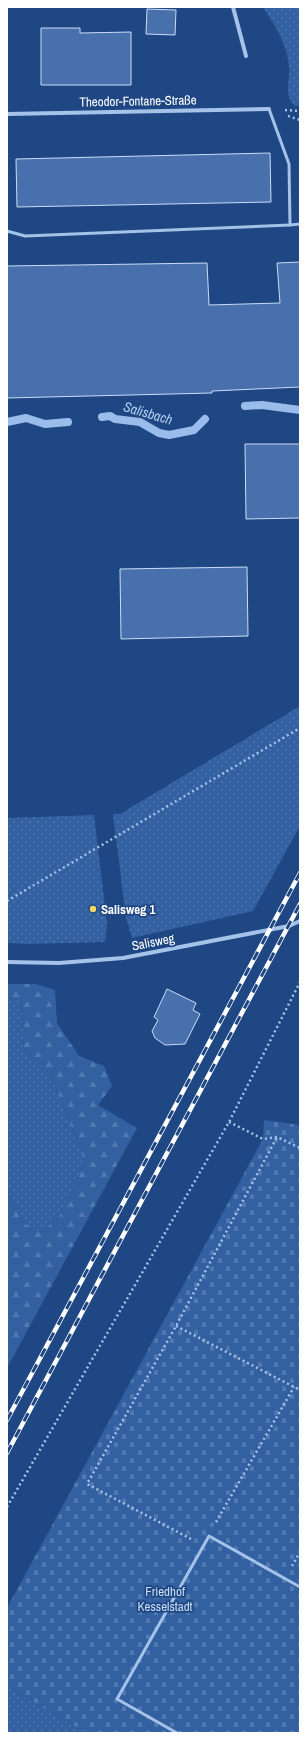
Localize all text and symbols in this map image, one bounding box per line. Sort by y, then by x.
street label: Theodor-Fontane-Straße [79,91,197,111]
water label: Salisbach [121,397,175,429]
place label: Salisweg 1 [101,901,156,918]
marker: Salisweg 1 [88,904,98,914]
street label: Salisweg [130,930,176,954]
park label: Friedhof Kesselstadt [137,1583,193,1615]

